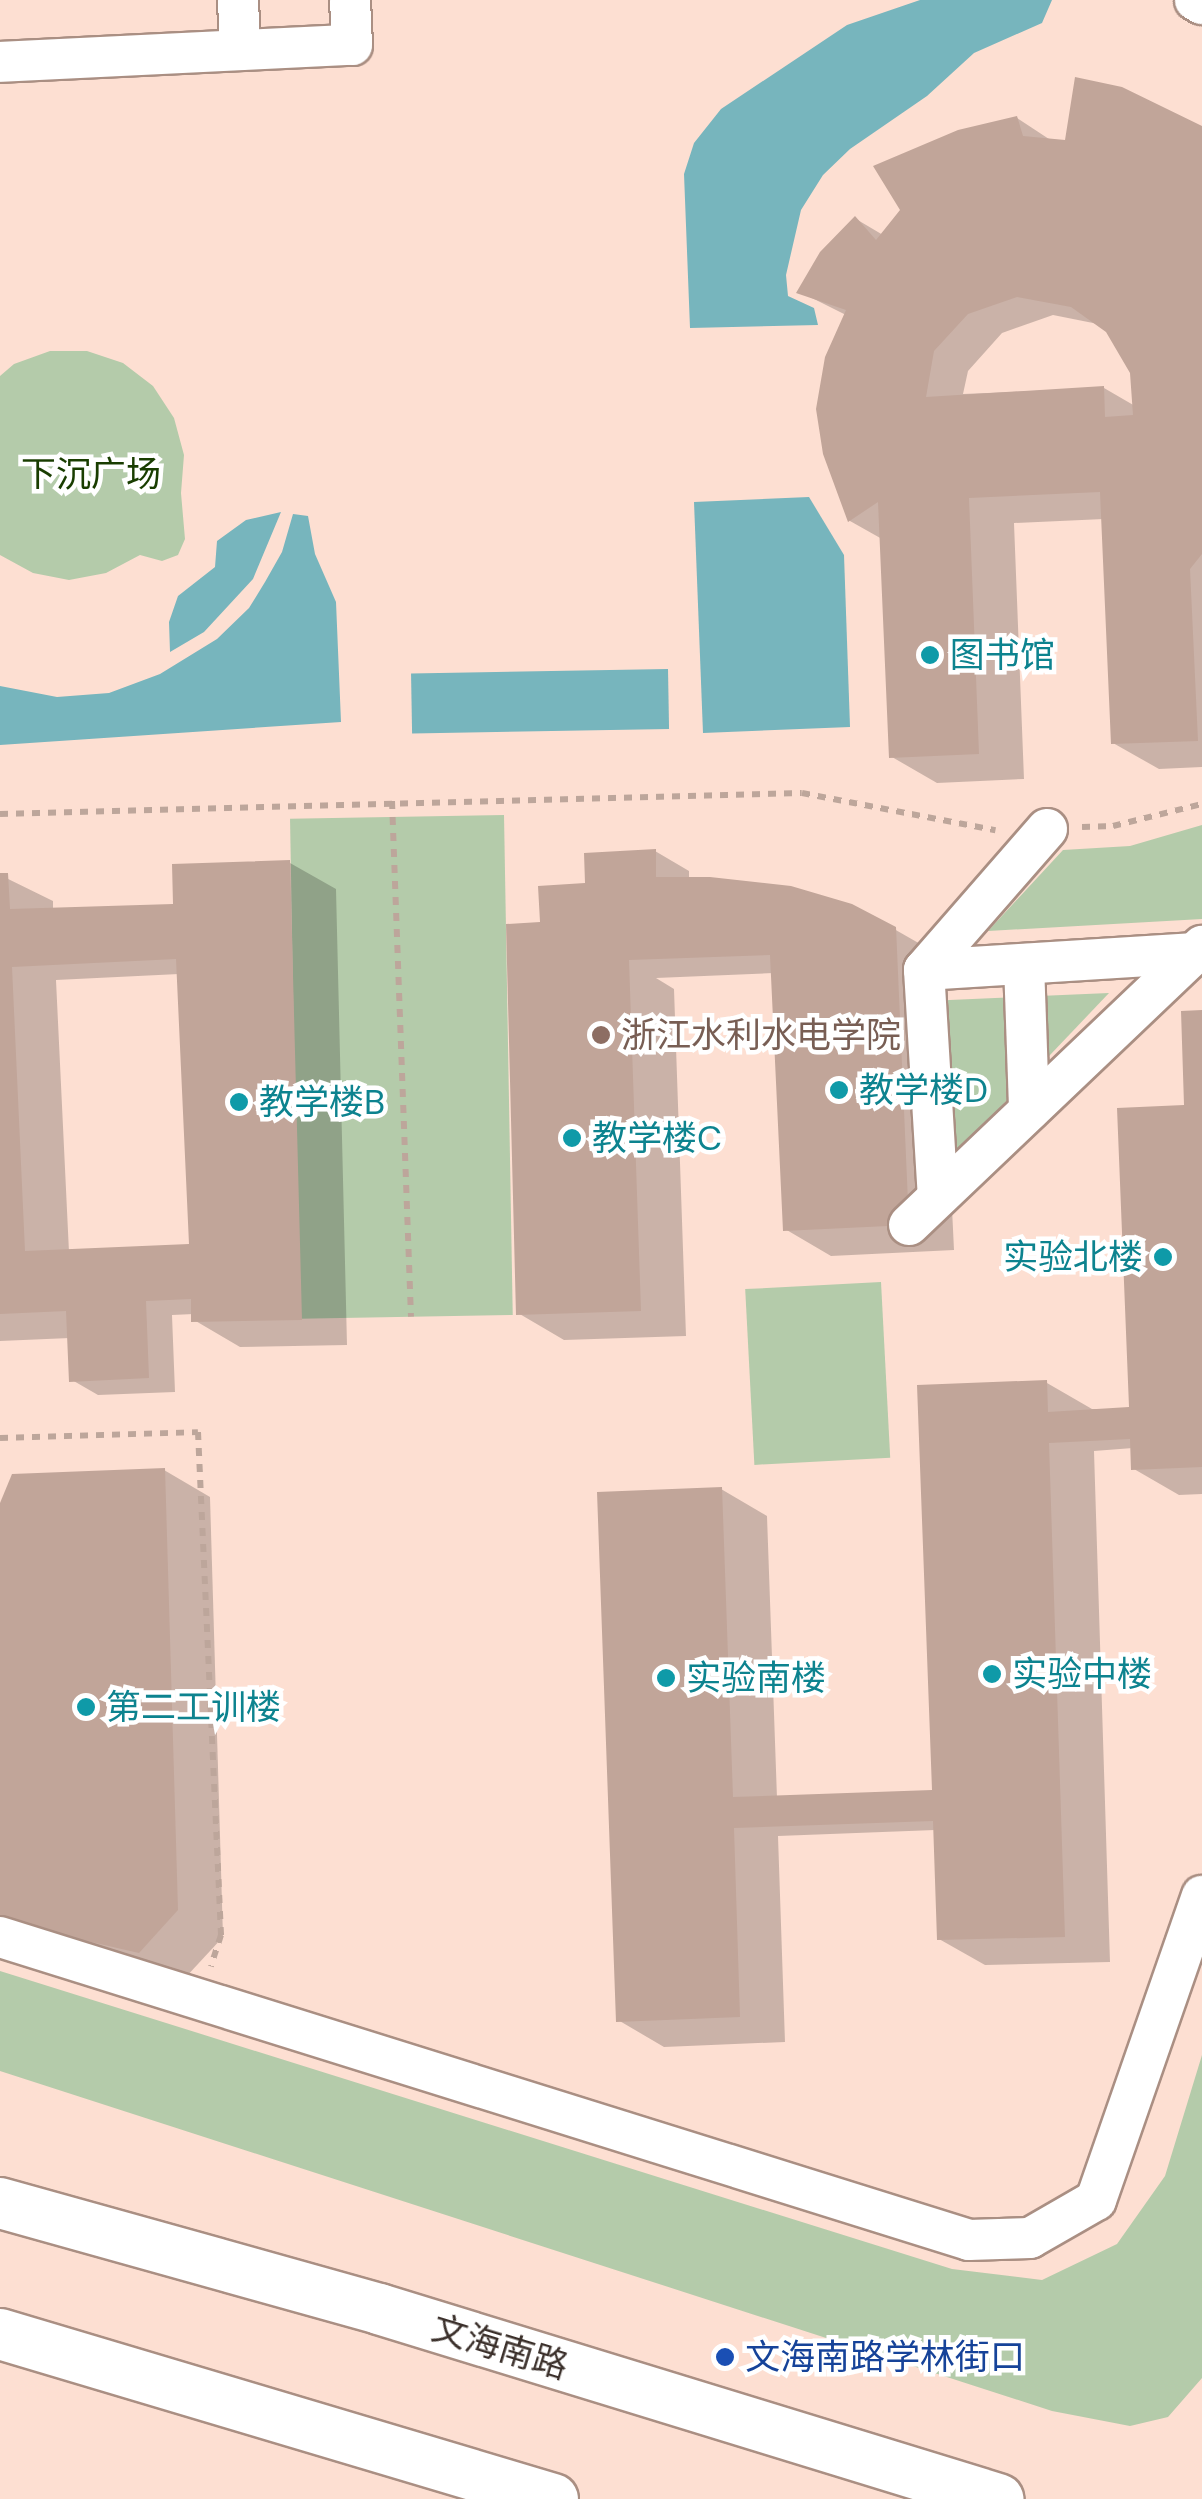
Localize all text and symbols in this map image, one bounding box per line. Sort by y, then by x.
park label: 下沉广场 [21,453,161,495]
place label: 图书馆 [950,634,1055,676]
marker: 图书馆 [919,644,941,666]
place label: 浙江水利水电学院 [621,1014,901,1056]
marker: 浙江水利水电学院 [590,1024,612,1046]
place label: 教学楼D [859,1069,988,1111]
marker: 教学楼D [828,1079,850,1101]
place label: 教学楼B [259,1081,385,1123]
marker: 教学楼B [228,1091,250,1113]
place label: 教学楼C [592,1117,722,1159]
marker: 教学楼C [561,1127,583,1149]
place label: 实验北楼 [1003,1236,1143,1278]
marker: 实验北楼 [1152,1246,1174,1268]
place label: 实验中楼 [1012,1653,1152,1695]
place label: 实验南楼 [686,1657,826,1699]
marker: 实验中楼 [981,1663,1003,1685]
marker: 实验南楼 [655,1667,677,1689]
place label: 第二工训楼 [106,1686,281,1728]
marker: 第二工训楼 [75,1696,97,1718]
street label: 文海南路 [427,2306,573,2388]
place label: 文海南路学林街口 [745,2336,1025,2378]
marker: 文海南路学林街口 [714,2346,736,2368]

